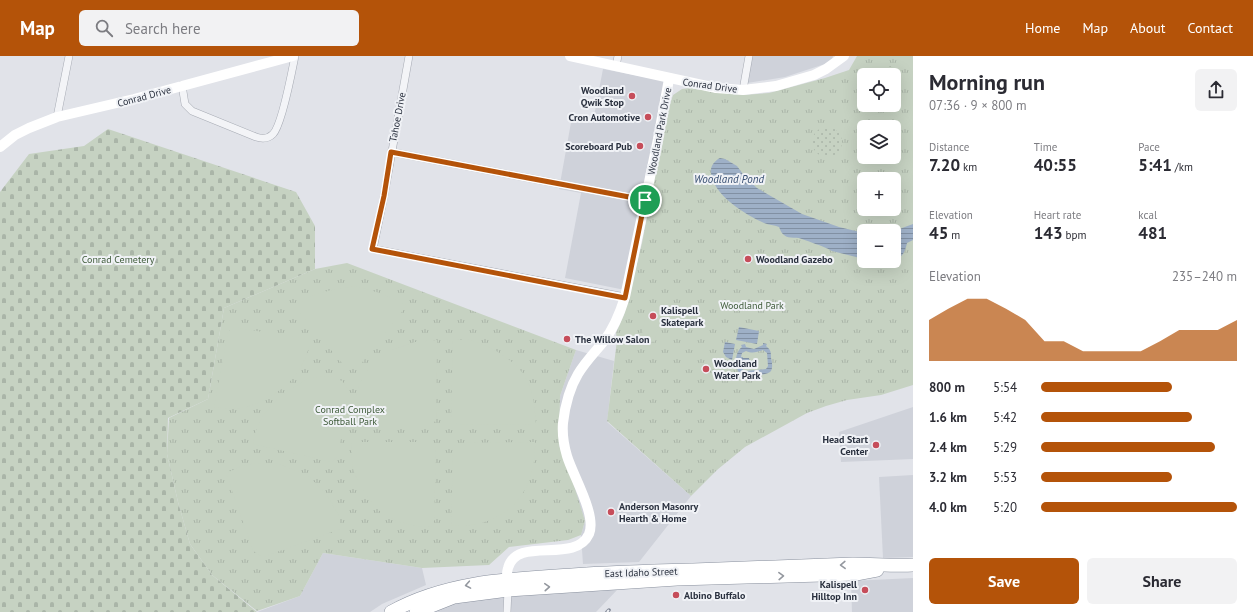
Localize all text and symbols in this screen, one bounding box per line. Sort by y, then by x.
search box [79,10,359,46]
text: Map [20,16,55,40]
icon: search [93,17,115,39]
text: Search here [125,19,201,38]
text: Home [1025,19,1060,37]
text: Map [1082,19,1108,37]
text: About [1130,19,1166,37]
text: Contact [1188,19,1233,37]
map controls [857,68,901,268]
button: locate [857,68,901,112]
text: Morning run [929,68,1045,96]
button: share [1195,69,1237,111]
street label: Conrad Drive [682,75,738,96]
street label: Conrad Drive [116,83,172,110]
place label: Woodland Qwik Stop [581,84,625,109]
street label: Woodland Park Drive [645,86,674,176]
street label: Tahoe Drive [386,91,409,143]
marker: Woodland Qwik Stop [627,91,637,101]
text: 07:36 · 9 × 800 m [929,97,1026,114]
place label: Cron Automotive [568,111,640,124]
marker: Cron Automotive [643,112,653,122]
button: layers [857,120,901,164]
place label: Scoreboard Pub [565,140,633,153]
text: Distance [929,140,969,154]
text: Time [1034,140,1057,154]
text: Pace [1138,140,1160,154]
marker: Scoreboard Pub [635,141,645,151]
text: 7.20 [929,154,960,176]
text: 40:55 [1034,154,1077,176]
text: 5:41 [1138,154,1172,176]
text: km [960,160,977,174]
text: /km [1172,160,1193,174]
water label: Woodland Pond [694,172,764,186]
button: + [857,172,901,216]
pin [628,183,662,217]
icon: arrive [634,189,656,211]
text: Elevation [929,208,973,222]
text: Heart rate [1034,208,1081,222]
text: kcal [1138,208,1157,222]
text: 45 [929,222,948,244]
text: 143 [1034,222,1063,244]
text: 481 [1138,222,1167,244]
button: − [857,224,901,268]
text: m [948,228,960,242]
text: bpm [1063,228,1086,242]
park label: Conrad Cemetery [82,253,155,266]
place label: Woodland Gazebo [756,253,833,266]
marker: Woodland Gazebo [743,254,753,264]
text: Elevation [929,268,981,285]
text: 235–240 m [1172,268,1237,285]
park label: Woodland Park [720,299,784,312]
place label: Kalispell Skatepark [661,304,704,329]
marker: Kalispell Skatepark [648,311,658,321]
place label: The Willow Salon [575,333,649,346]
marker: The Willow Salon [562,334,572,344]
place label: Woodland Water Park [714,357,761,382]
marker: Woodland Water Park [701,364,711,374]
text: 800 m [929,379,965,396]
text: 5:54 [993,379,1017,396]
park label: Conrad Complex Softball Park [315,403,385,428]
text: 1.6 km [929,409,967,426]
text: 5:42 [993,409,1017,426]
place label: Head Start Center [822,433,868,458]
text: 2.4 km [929,439,967,456]
text: 5:29 [993,439,1017,456]
marker: Head Start Center [871,440,881,450]
text: 3.2 km [929,469,967,486]
text: 5:53 [993,469,1017,486]
text: 4.0 km [929,499,967,516]
text: 5:20 [993,499,1017,516]
place label: Anderson Masonry Hearth & Home [619,500,699,525]
marker: Anderson Masonry Hearth & Home [606,507,616,517]
button: Save [929,558,1079,604]
button: Share [1087,558,1237,604]
one-way arrow [840,560,846,569]
street label: East Idaho Street [604,565,678,580]
one-way arrow [778,572,784,581]
place label: Kalispell Hilltop Inn [811,578,857,603]
one-way arrow [465,580,471,588]
one-way arrow [544,582,550,591]
marker: Kalispell Hilltop Inn [860,585,870,595]
place label: Albino Buffalo [684,589,746,602]
marker: Albino Buffalo [671,590,681,600]

